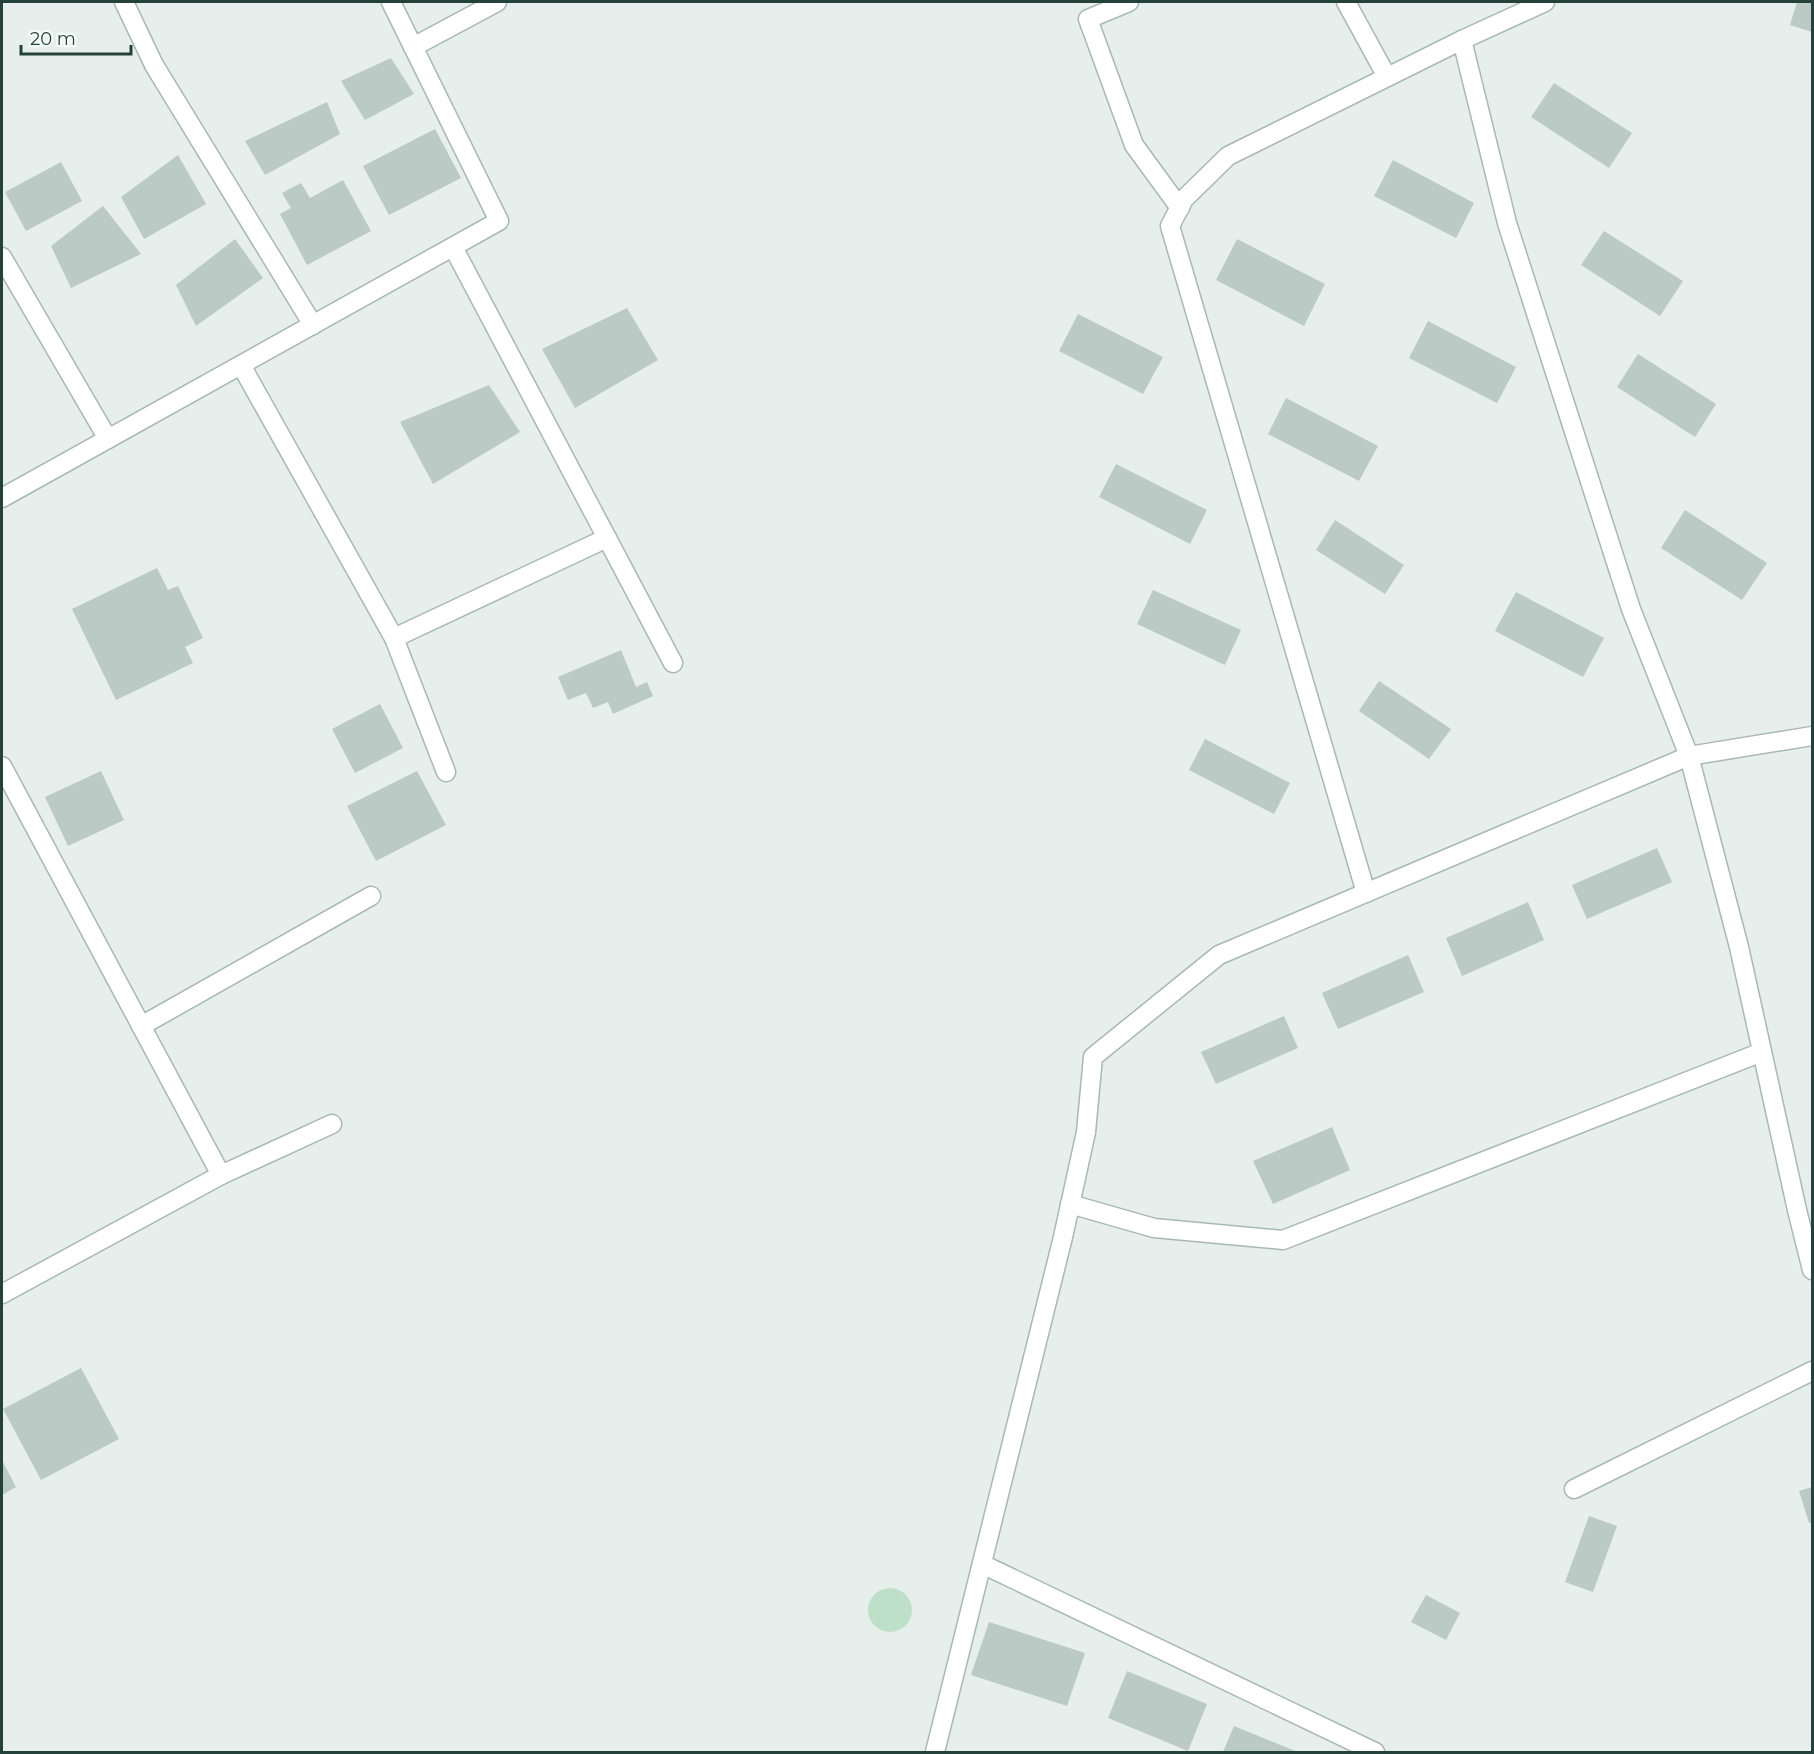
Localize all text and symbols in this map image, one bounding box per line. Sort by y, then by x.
scale bar [21,18,130,56]
text: 20 m [30,28,76,50]

